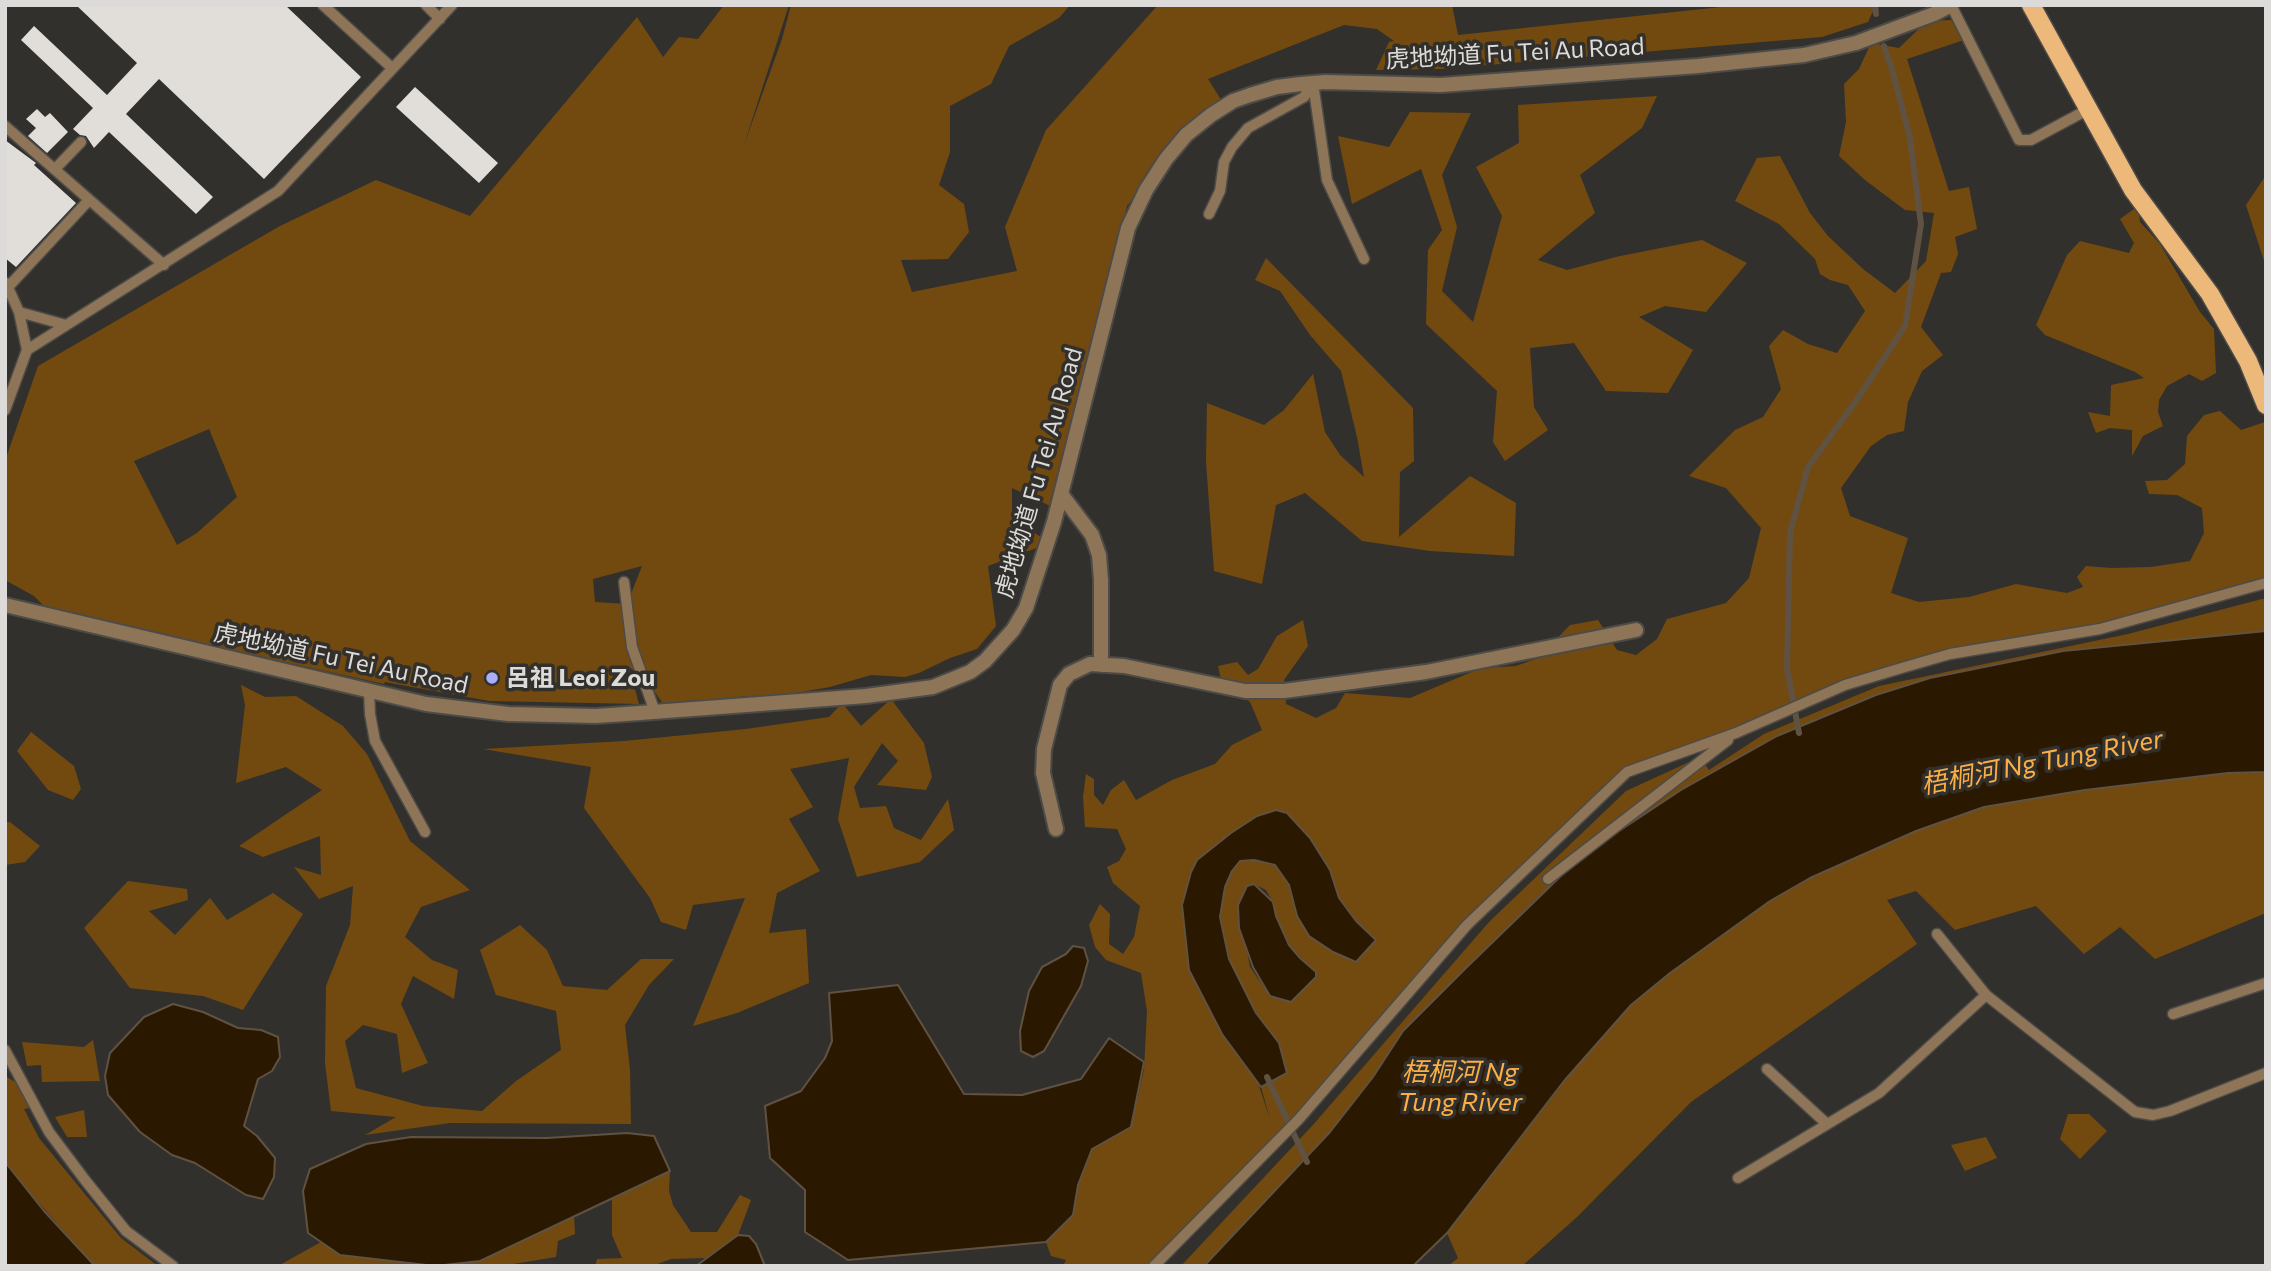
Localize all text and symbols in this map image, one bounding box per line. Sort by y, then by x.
street label: 虎地坳道 Fu Tei Au Road [1385,32,1645,74]
street label: 虎地坳道 Fu Tei Au Road [989,344,1089,602]
street label: 虎地坳道 Fu Tei Au Road [211,618,471,700]
place label: 呂祖 Leoi Zou [506,664,655,692]
marker: 呂祖 Leoi Zou [484,670,500,686]
water label: 梧桐河 Ng Tung River [1918,723,2166,801]
water label: 梧桐河 Ng Tung River [1398,1056,1522,1118]

